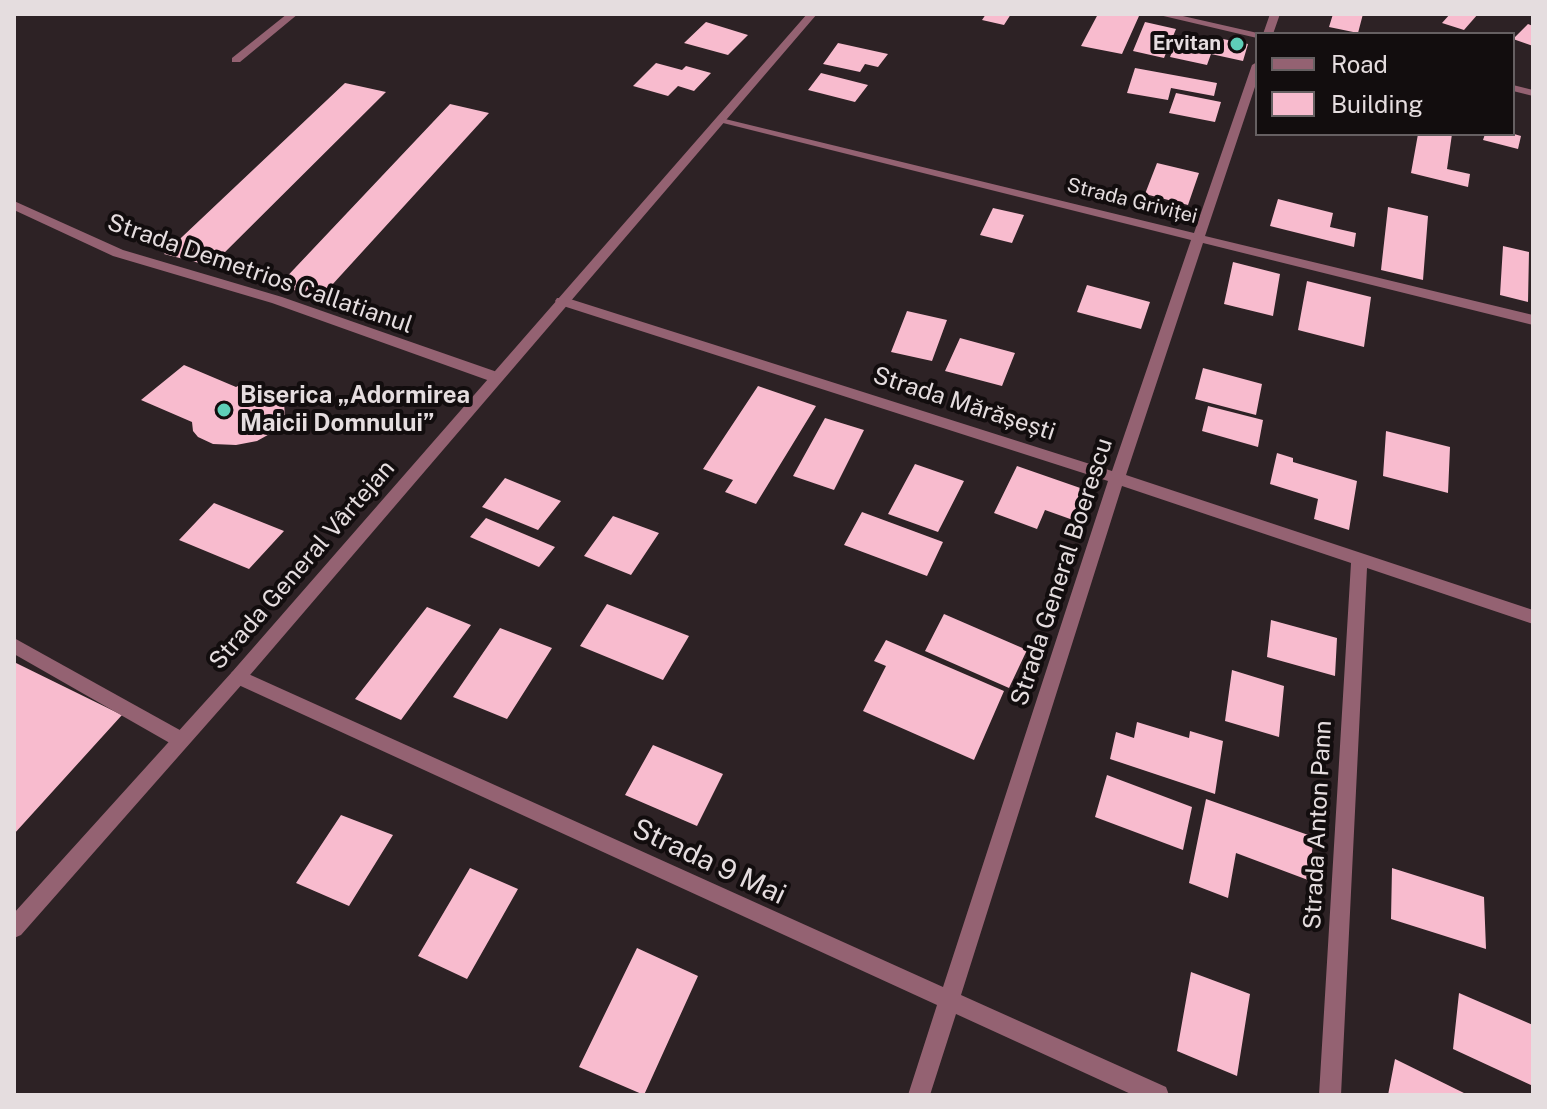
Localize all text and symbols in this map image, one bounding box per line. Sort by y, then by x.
place label: Ervitan [1153,32,1221,56]
legend [1255,32,1515,136]
marker: Ervitan [1228,35,1246,53]
text: Road [1331,50,1388,78]
text: Building [1331,90,1423,118]
street label: Strada Griviței [1064,173,1200,229]
street label: Strada Demetrios Callatianul [104,208,416,340]
street label: Strada Mărășești [869,361,1059,447]
place label: Biserica „Adormirea Maicii Domnului” [240,382,470,438]
marker: Biserica „Adormirea Maicii Domnului” [215,401,233,419]
street label: Strada General Boerescu [1005,435,1119,709]
street label: Strada General Vârtejan [203,454,401,676]
street label: Strada Anton Pann [1298,720,1338,930]
street label: Strada 9 Mai [627,812,791,912]

